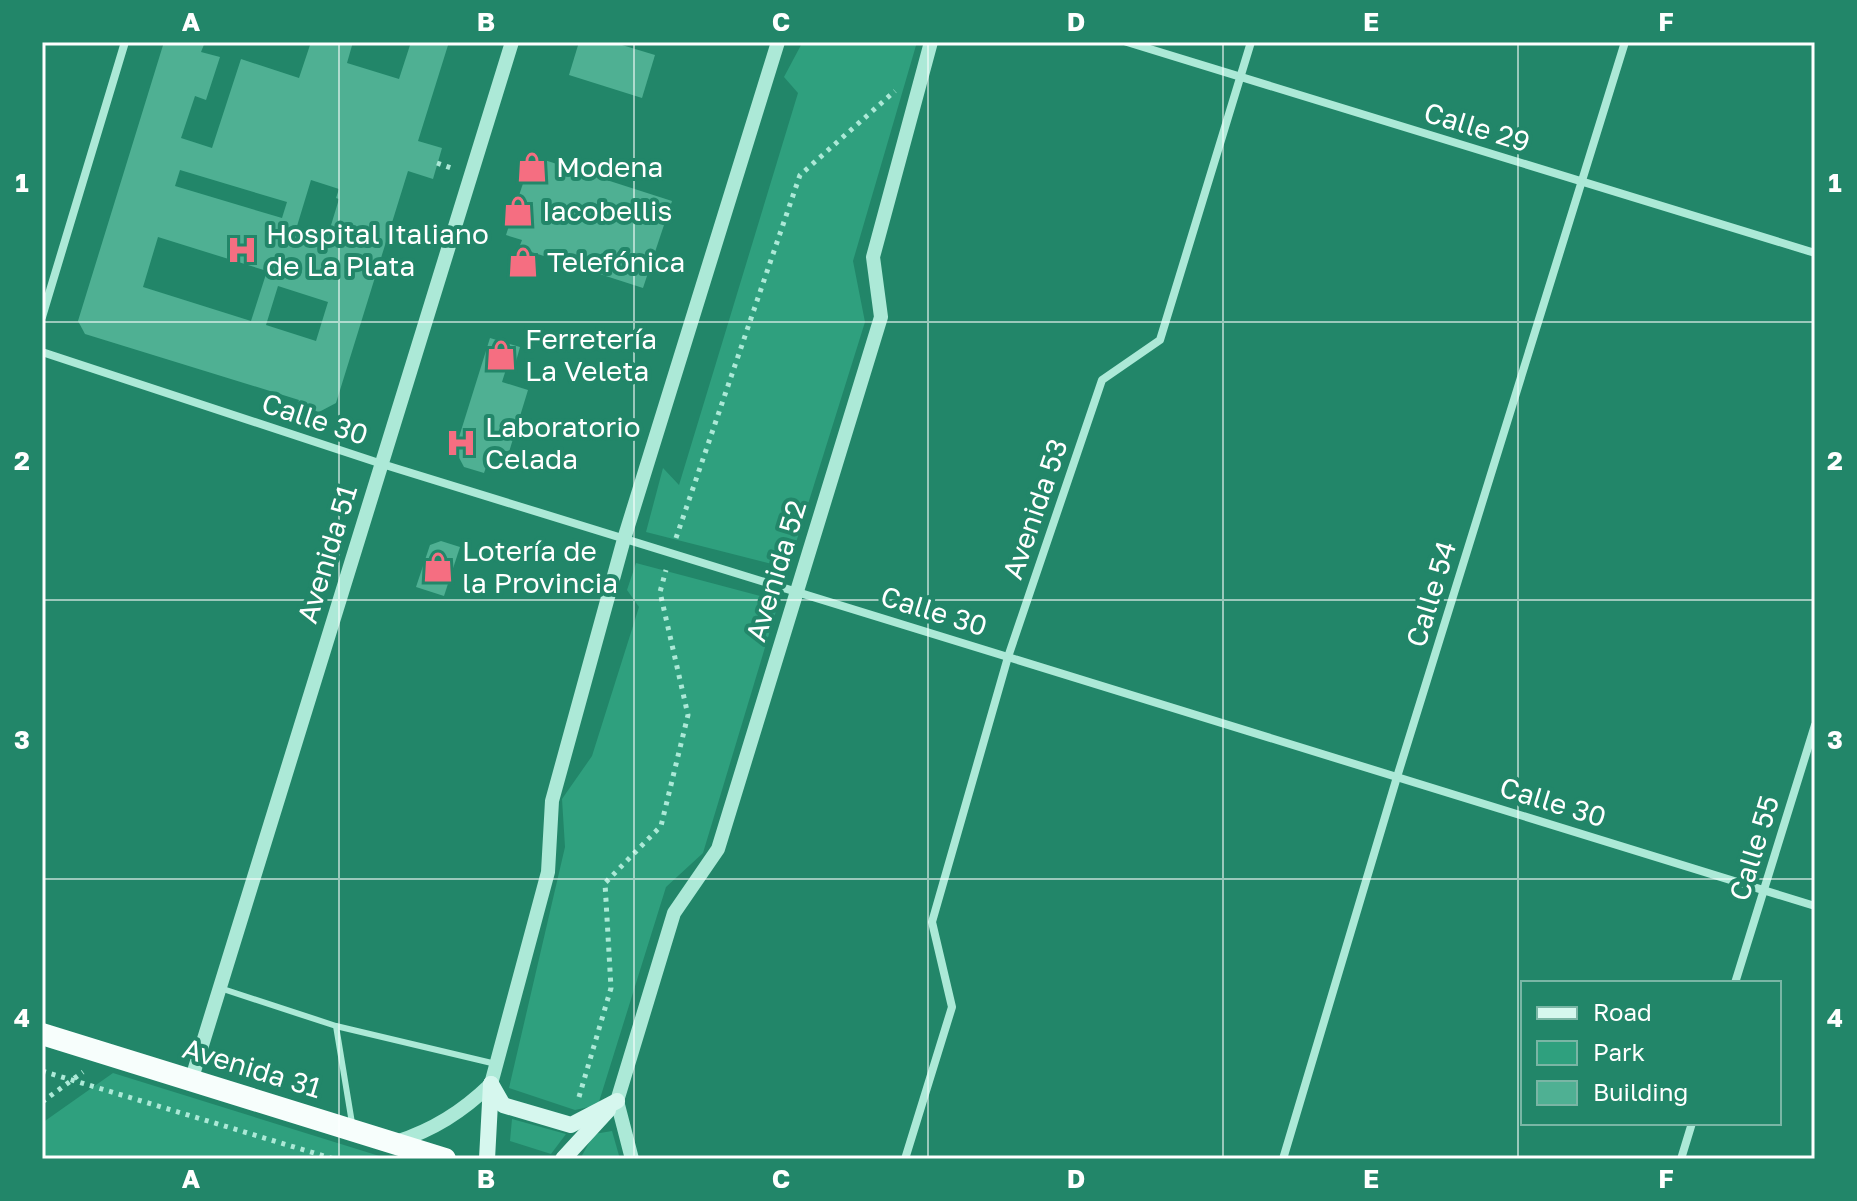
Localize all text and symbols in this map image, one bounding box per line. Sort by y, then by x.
text: A [182,6,201,37]
text: B [477,6,495,37]
text: C [772,6,790,37]
text: D [1067,6,1085,37]
text: E [1363,6,1379,37]
text: F [1658,6,1674,37]
street label: Calle 29 [1420,95,1534,158]
shop icon: Modena [515,150,549,184]
place label: Modena [556,150,663,183]
text: 1 [15,167,29,198]
text: 1 [1828,167,1842,198]
shop icon: Iacobellis [501,194,535,228]
place label: Iacobellis [542,194,672,227]
place label: Hospital Italiano de La Plata [266,217,489,282]
hospital icon: Hospital Italiano de La Plata [225,233,259,267]
shop icon: Telefónica [506,245,540,279]
place label: Telefónica [547,245,685,278]
place label: Ferretería La Veleta [525,322,657,387]
shop icon: Ferretería La Veleta [484,338,518,372]
street label: Calle 30 [258,386,372,451]
place label: Laboratorio Celada [485,410,641,475]
hospital icon: Laboratorio Celada [444,426,478,460]
street label: Avenida 53 [995,435,1074,583]
text: 2 [14,445,30,476]
text: 2 [1827,445,1843,476]
street label: Avenida 51 [290,481,363,627]
street label: Avenida 52 [738,496,813,645]
place label: Lotería de la Provincia [462,534,618,599]
street label: Calle 54 [1399,537,1462,651]
shop icon: Lotería de la Provincia [421,550,455,584]
street label: Calle 30 [877,579,991,642]
text: 3 [14,724,30,755]
text: 3 [1827,724,1843,755]
street label: Calle 30 [1496,770,1610,833]
street label: Calle 55 [1722,791,1785,904]
legend [1521,981,1781,1125]
text: Road [1593,997,1652,1026]
text: 4 [14,1002,30,1033]
text: 4 [1827,1002,1843,1033]
street label: Avenida 31 [179,1031,325,1104]
text: Park [1593,1037,1645,1066]
text: Building [1593,1077,1688,1106]
text: A [182,1163,201,1194]
text: B [477,1163,495,1194]
text: C [772,1163,790,1194]
text: D [1067,1163,1085,1194]
text: E [1363,1163,1379,1194]
text: F [1658,1163,1674,1194]

